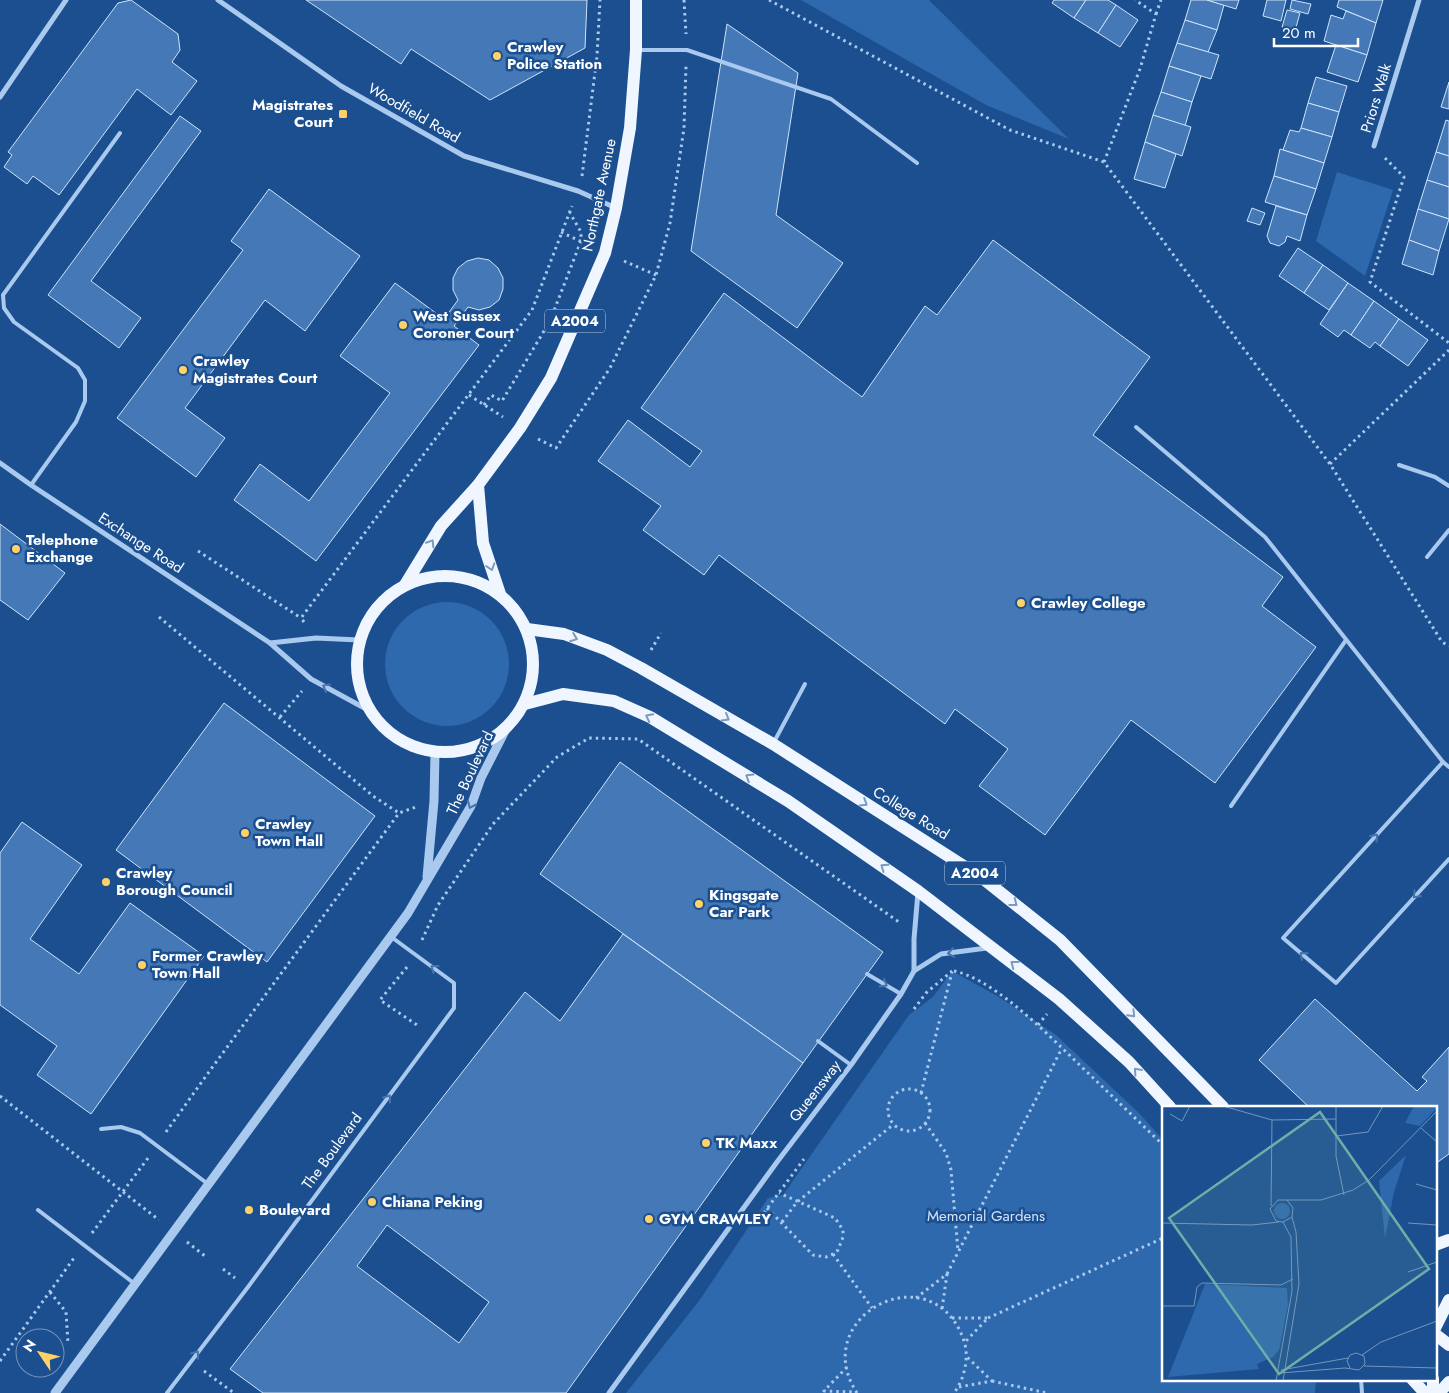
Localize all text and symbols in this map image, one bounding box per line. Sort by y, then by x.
scale bar [1274,15,1358,47]
text: 20 m [1282,22,1316,44]
place label: Crawley Police Station [507,36,602,75]
marker: Crawley Police Station [491,50,503,62]
street label: Priors Walk [1355,60,1397,135]
street label: Woodfield Road [364,78,464,148]
place label: Magistrates Court [252,94,333,133]
marker: Magistrates Court [337,108,349,120]
street label: Northgate Avenue [576,136,622,253]
place label: West Sussex Coroner Court [413,305,514,344]
road number: A2004 [545,310,605,332]
marker: West Sussex Coroner Court [397,319,409,331]
place label: Crawley Magistrates Court [193,350,317,389]
marker: Crawley Magistrates Court [177,364,189,376]
street label: Exchange Road [94,507,188,579]
place label: Telephone Exchange [26,529,98,568]
one-way arrow [424,540,434,549]
marker: Telephone Exchange [10,543,22,555]
one-way arrow [485,563,495,571]
place label: Crawley College [1031,592,1146,614]
marker: Crawley College [1015,597,1027,609]
one-way arrow [570,632,578,642]
one-way arrow [322,683,331,693]
one-way arrow [721,712,730,722]
one-way arrow [645,713,654,723]
street label: The Boulevard [441,728,499,818]
one-way arrow [745,773,754,783]
street label: College Road [869,781,953,845]
one-way arrow [859,797,868,806]
one-way arrow [467,800,477,809]
place label: Crawley Town Hall [255,813,323,852]
marker: Crawley Town Hall [239,827,251,839]
one-way arrow [1369,834,1378,843]
road number: A2004 [945,861,1005,884]
place label: Crawley Borough Council [116,862,233,901]
one-way arrow [880,864,890,873]
marker: Crawley Borough Council [100,876,112,888]
place label: Kingsgate Car Park [709,884,779,923]
one-way arrow [1413,890,1422,899]
marker: Kingsgate Car Park [693,898,705,910]
one-way arrow [1008,898,1017,906]
place label: Former Crawley Town Hall [152,945,263,984]
one-way arrow [946,947,955,957]
one-way arrow [1300,952,1309,961]
marker: Former Crawley Town Hall [136,959,148,971]
one-way arrow [1011,962,1020,970]
one-way arrow [430,965,440,974]
one-way arrow [878,977,887,987]
one-way arrow [1126,1008,1135,1017]
street label: Queensway [784,1055,846,1127]
one-way arrow [1134,1067,1143,1076]
one-way arrow [382,1094,391,1104]
inset map [1162,1106,1436,1380]
street label: The Boulevard [297,1108,367,1194]
place label: TK Maxx [716,1132,777,1154]
marker: TK Maxx [700,1137,712,1149]
place label: Chiana Peking [382,1191,483,1213]
marker: Chiana Peking [366,1196,378,1208]
place label: Boulevard [259,1199,330,1221]
marker: Boulevard [243,1204,255,1216]
park label: Memorial Gardens [927,1205,1045,1227]
place label: GYM CRAWLEY [659,1208,771,1230]
marker: GYM CRAWLEY [643,1213,655,1225]
north arrow [15,1328,65,1378]
text: N [18,1335,41,1356]
one-way arrow [190,1350,199,1360]

